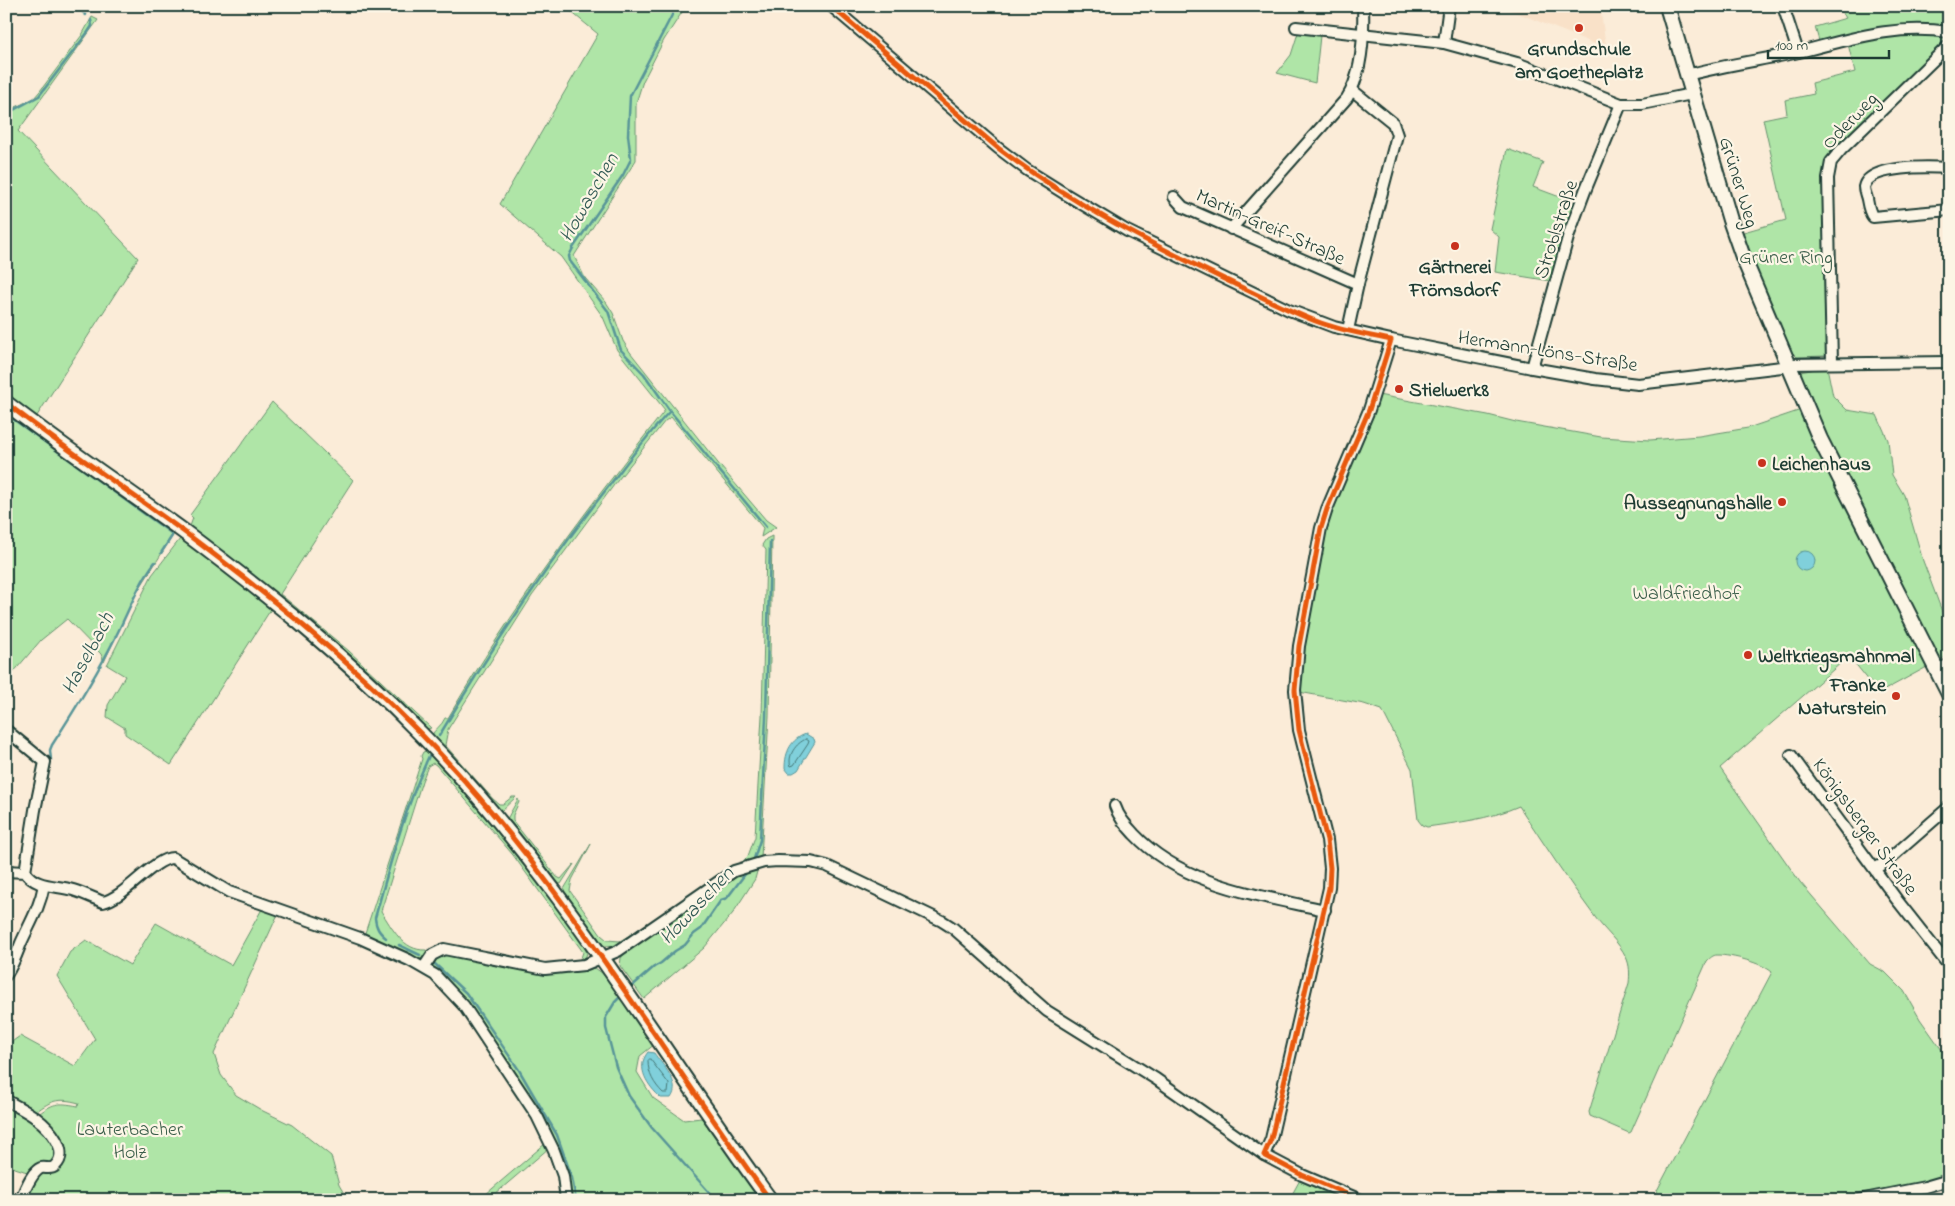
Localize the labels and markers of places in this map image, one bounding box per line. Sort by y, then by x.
marker: Grundschule am Goetheplatz [1573,22,1585,34]
place label: Grundschule am Goetheplatz [1515,36,1644,88]
marker: Gärtnerei Frömsdorf [1449,240,1461,252]
place label: Gärtnerei Frömsdorf [1409,254,1501,306]
place label: Stielwerk8 [1409,377,1490,406]
marker: Stielwerk8 [1393,383,1405,395]
place label: Leichenhaus [1772,451,1871,480]
marker: Leichenhaus [1756,457,1768,469]
place label: Aussegnungshalle [1624,490,1773,520]
marker: Aussegnungshalle [1776,496,1788,508]
place label: Weltkriegsmahnmal [1758,643,1915,673]
marker: Weltkriegsmahnmal [1742,649,1754,661]
place label: Franke Naturstein [1798,672,1887,724]
marker: Franke Naturstein [1890,690,1902,702]

